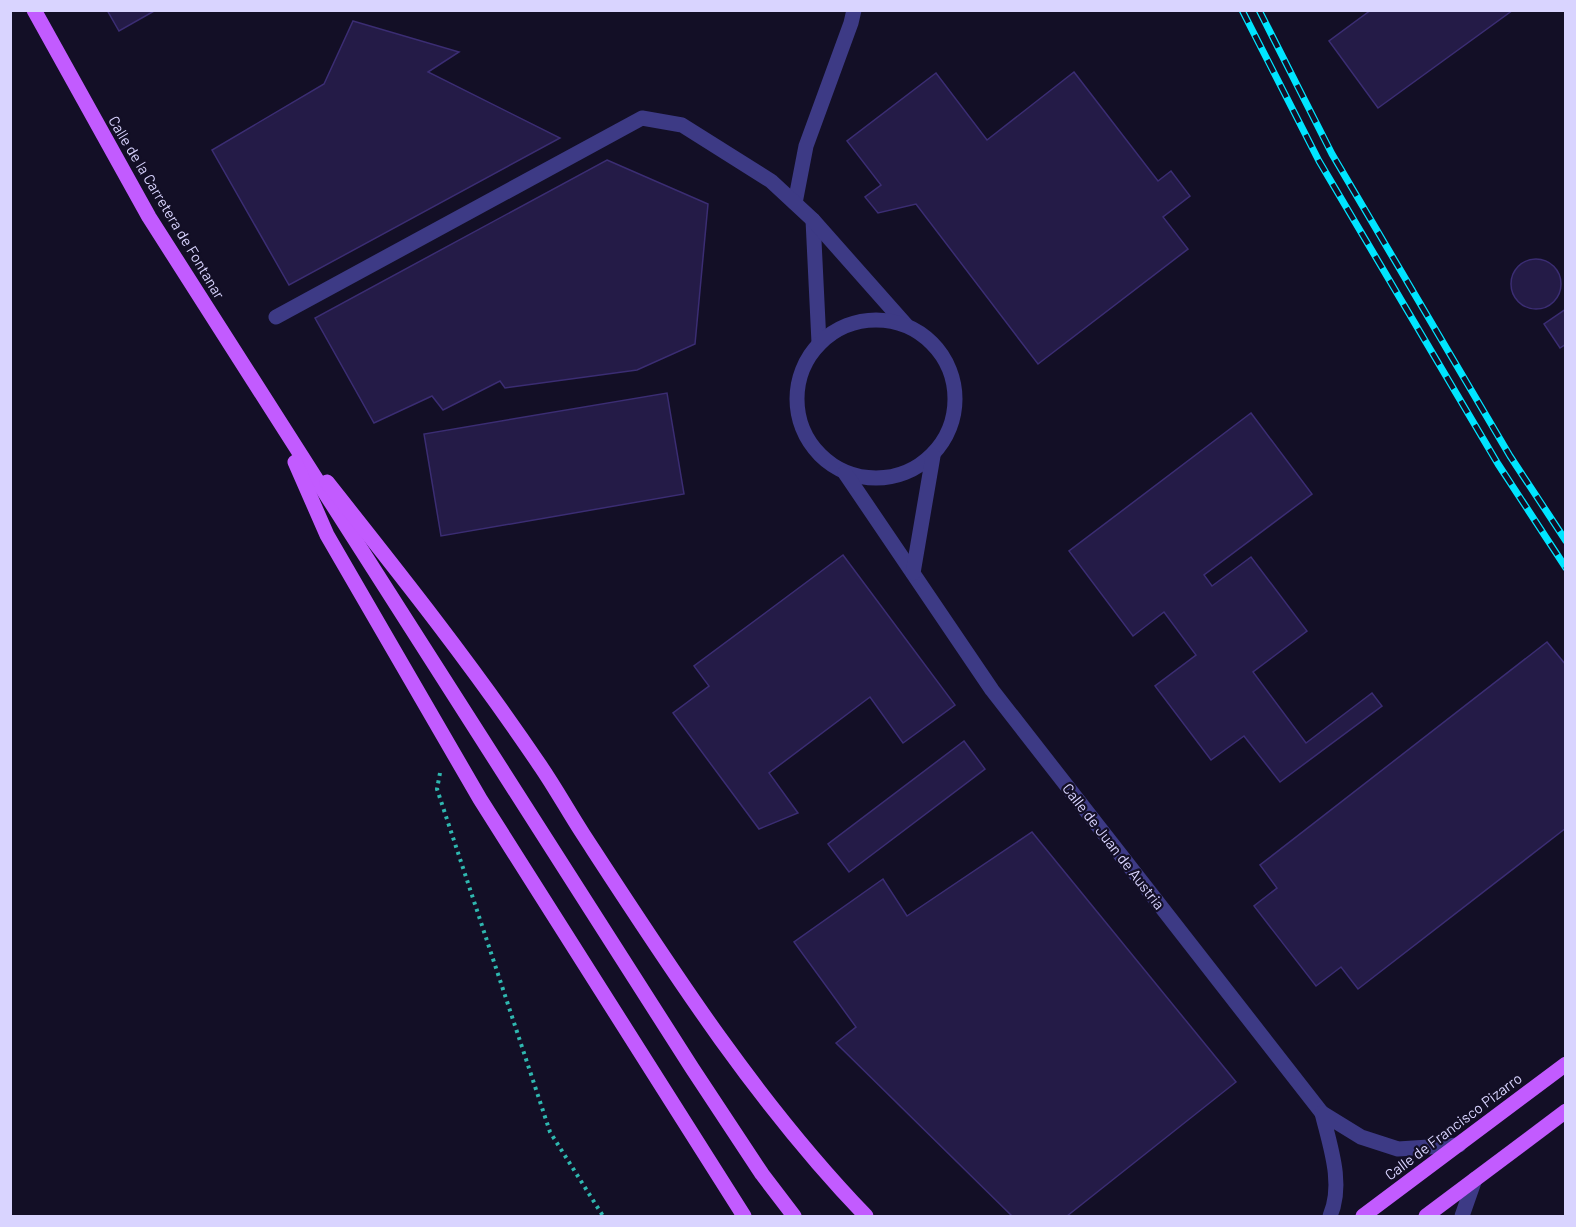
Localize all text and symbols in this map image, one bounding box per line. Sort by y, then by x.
street label: Calle de la Carretera de Fontanar [105,112,229,302]
street label: Calle de Juan de Austria [1059,779,1169,913]
street label: Calle de Francisco Pizarro [1381,1069,1525,1183]

